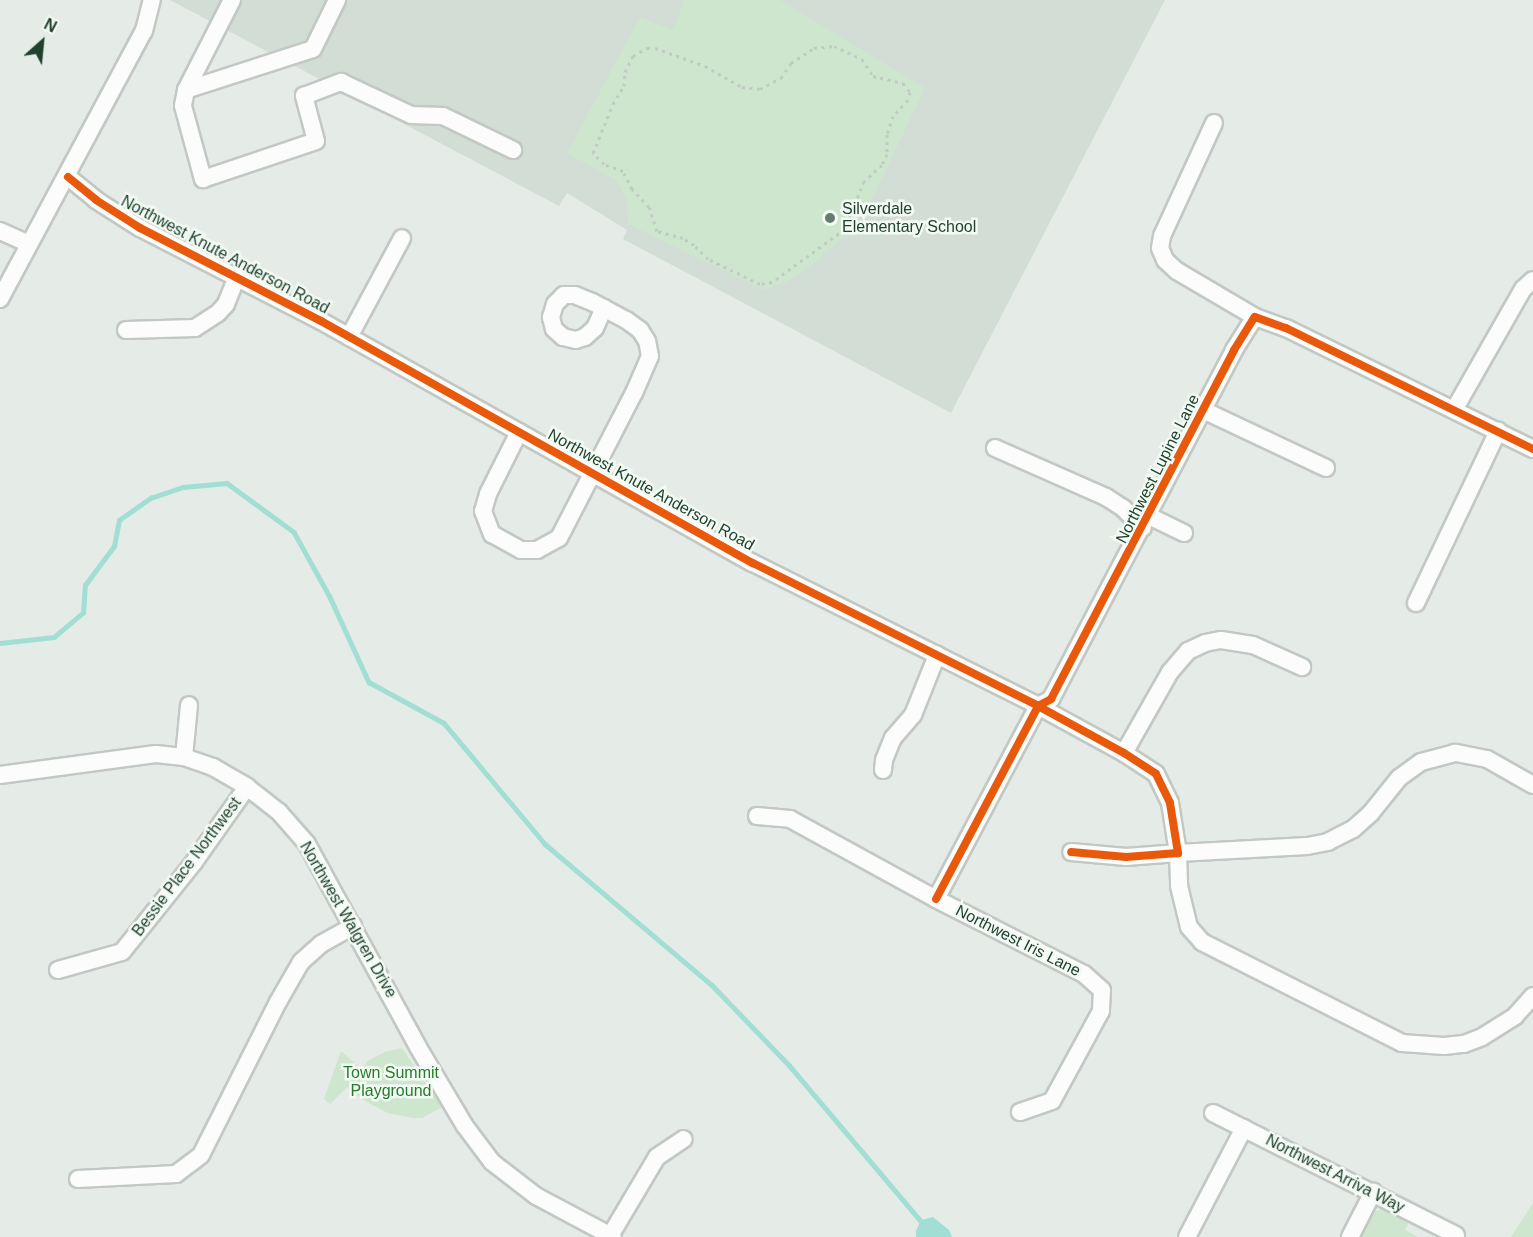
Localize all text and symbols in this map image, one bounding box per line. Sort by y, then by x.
north arrow [12,12,72,72]
text: N [41,15,59,36]
street label: Northwest Knute Anderson Road [117,192,333,318]
place label: Silverdale Elementary School [842,199,976,237]
marker: Silverdale Elementary School [823,211,837,225]
street label: Northwest Lupine Lane [1112,391,1204,547]
street label: Northwest Knute Anderson Road [544,425,758,555]
street label: Bessie Place Northwest [128,794,246,940]
street label: Northwest Walgren Drive [295,838,401,1002]
street label: Northwest Iris Lane [952,901,1084,981]
park label: Town Summit Playground [343,1063,439,1101]
street label: Northwest Arriva Way [1262,1130,1408,1218]

